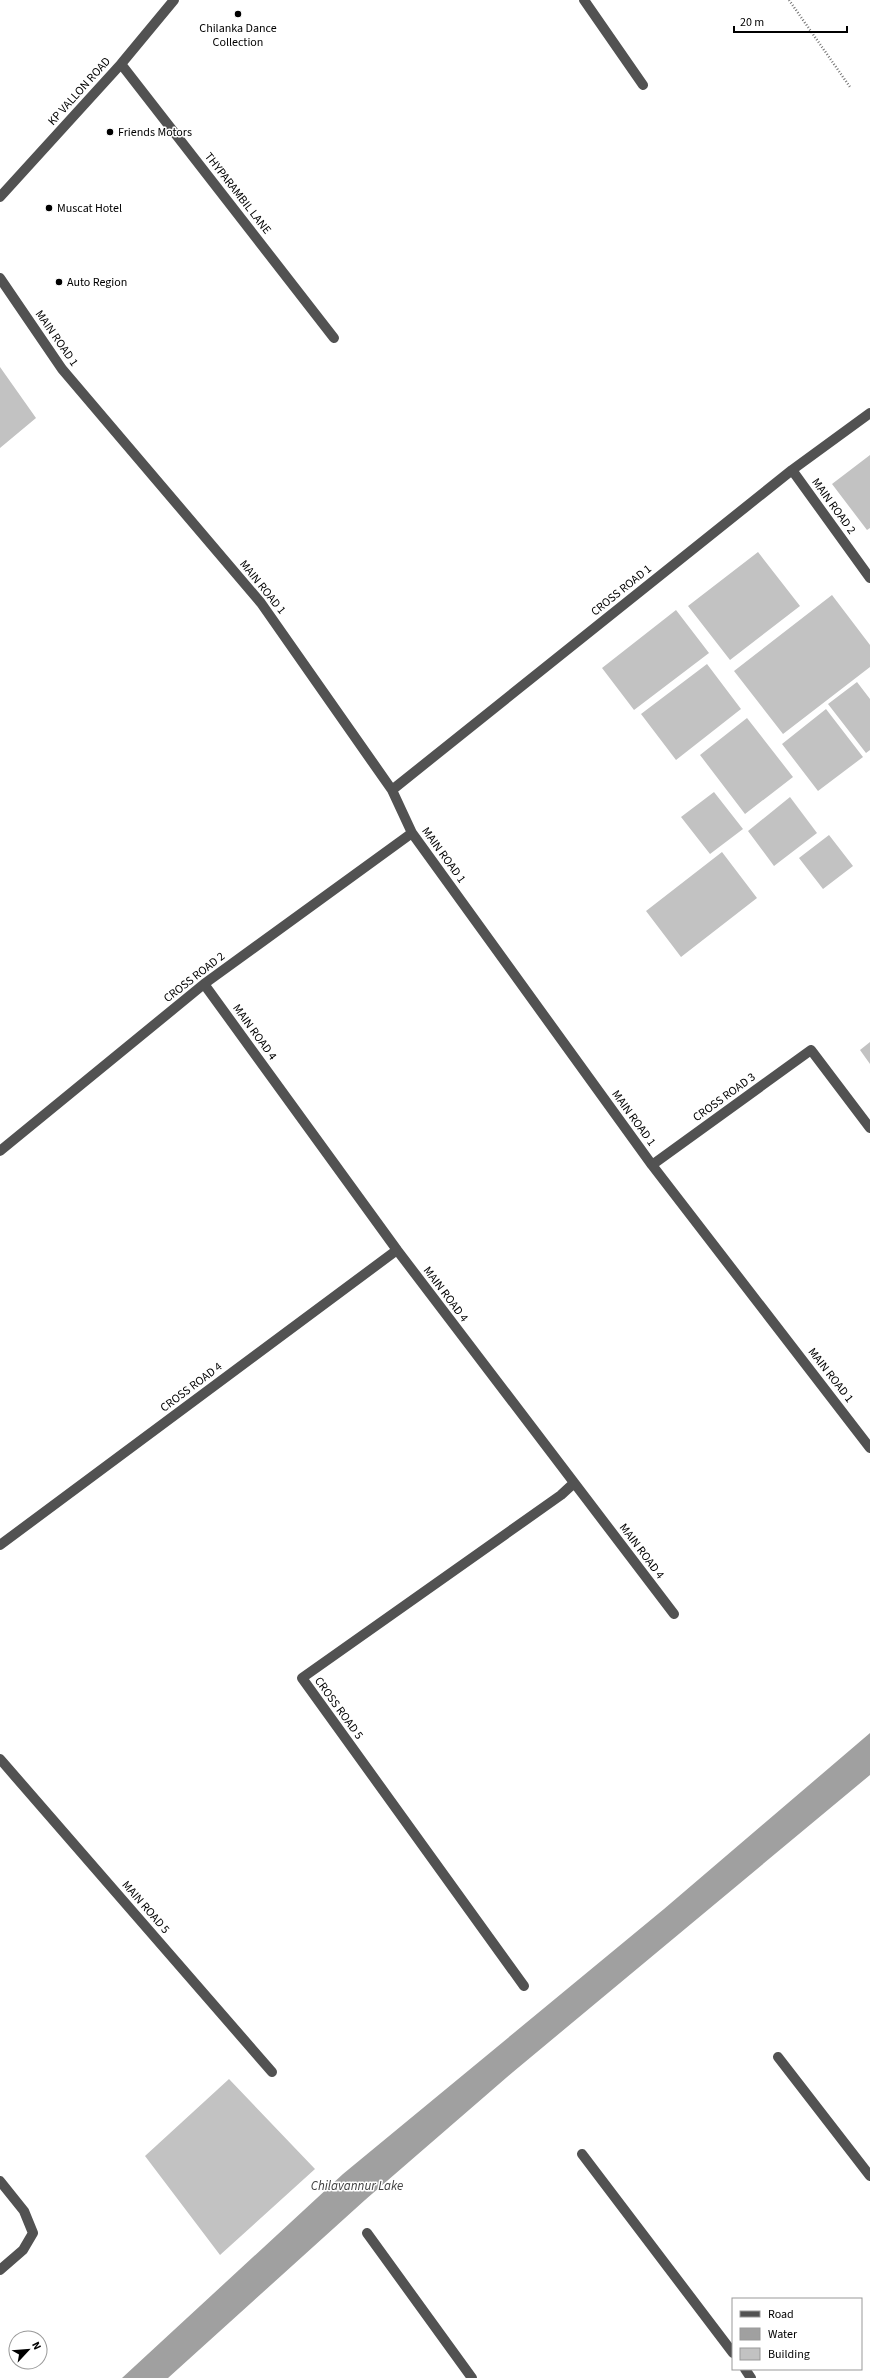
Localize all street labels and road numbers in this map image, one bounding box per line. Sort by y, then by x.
street label: KP VALLON ROAD [44,53,115,129]
street label: THYPARAMBIL LANE [200,149,275,238]
street label: MAIN ROAD 1 [31,307,82,370]
street label: MAIN ROAD 2 [807,475,860,538]
street label: MAIN ROAD 1 [235,557,290,618]
street label: CROSS ROAD 1 [587,561,655,620]
street label: MAIN ROAD 1 [417,824,470,887]
street label: CROSS ROAD 2 [160,948,229,1007]
street label: MAIN ROAD 4 [228,1001,281,1064]
street label: CROSS ROAD 3 [690,1069,759,1126]
street label: MAIN ROAD 1 [607,1087,660,1150]
street label: MAIN ROAD 4 [419,1263,472,1326]
street label: MAIN ROAD 1 [804,1344,857,1406]
street label: CROSS ROAD 4 [157,1358,226,1416]
street label: MAIN ROAD 4 [615,1520,668,1583]
street label: CROSS ROAD 5 [310,1674,367,1743]
street label: MAIN ROAD 5 [118,1877,174,1938]

